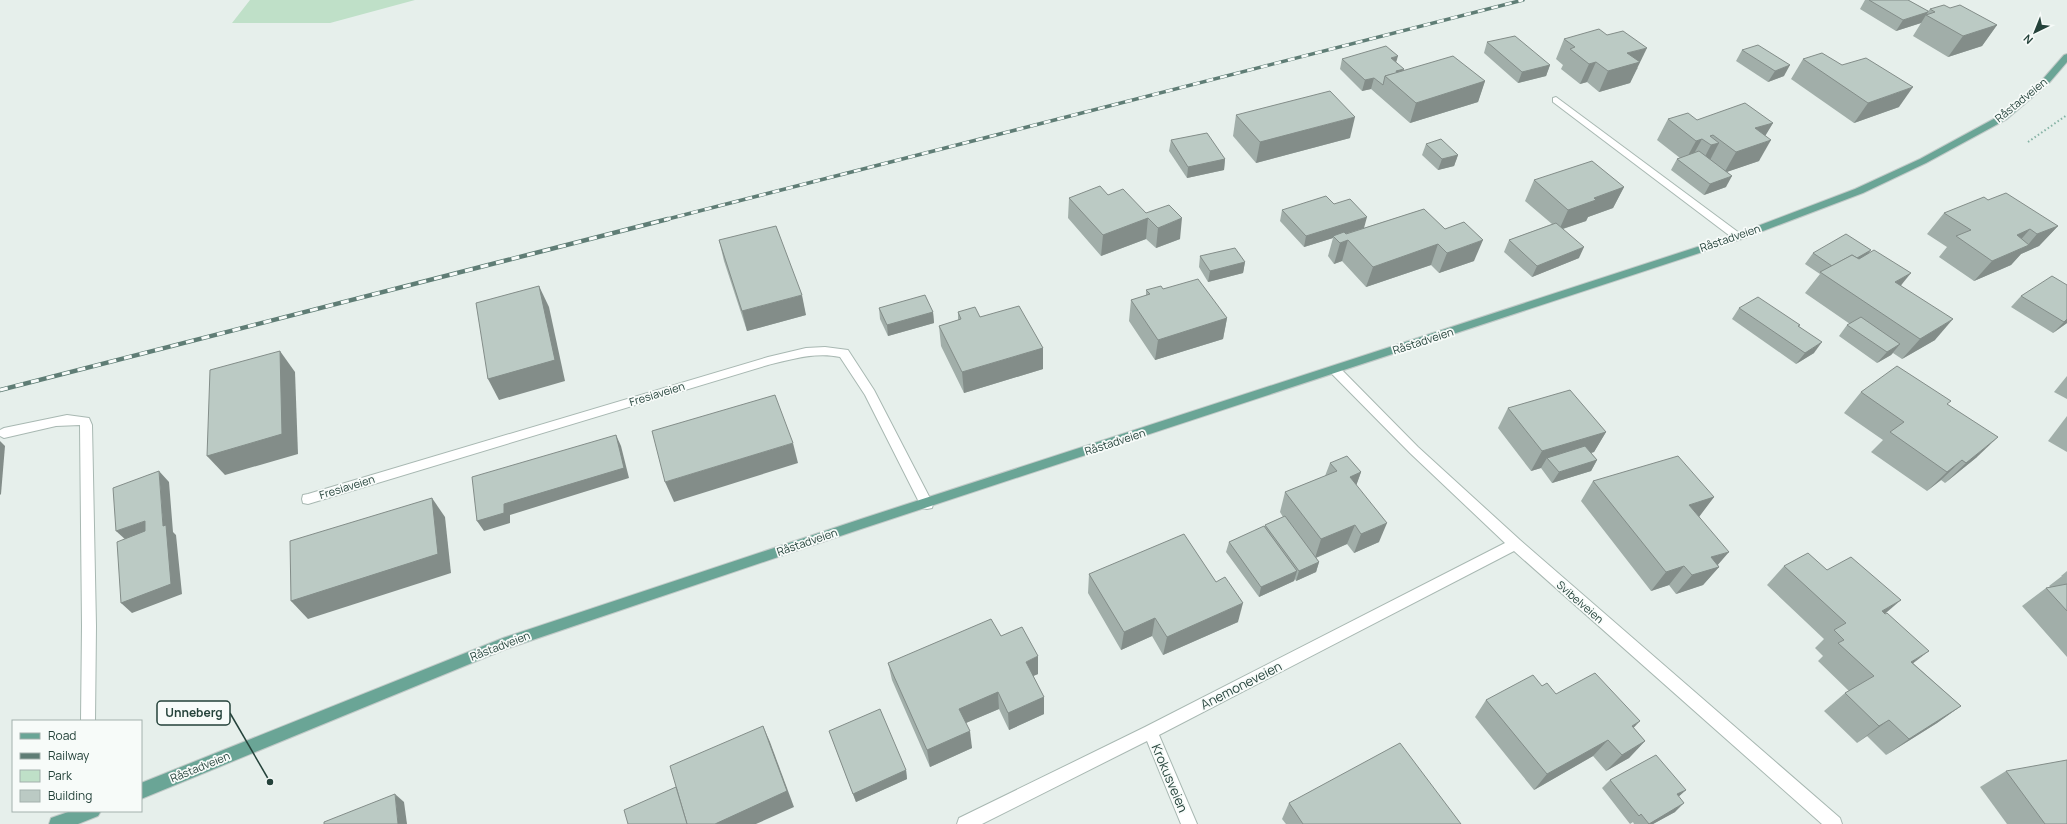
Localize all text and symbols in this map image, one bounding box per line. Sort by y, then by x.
north arrow [2015,12,2055,52]
text: N [2020,31,2036,48]
street label: Råstadveien [1991,74,2050,125]
street label: Råstadveien [1698,220,1762,255]
street label: Råstadveien [1391,324,1455,357]
street label: Fresiaveien [627,378,686,409]
street label: Råstadveien [1083,425,1147,458]
street label: Fresiaveien [317,471,376,502]
street label: Råstadveien [775,524,839,559]
street label: Svibelveien [1554,577,1607,626]
street label: Råstadveien [468,627,532,664]
street label: Anemoneveien [1197,657,1285,713]
callout: Unneberg [157,701,230,725]
text: Unneberg [165,704,223,721]
legend [12,720,142,812]
text: Road [48,727,76,744]
street label: Krokusveien [1147,741,1193,815]
text: Railway [48,747,90,764]
street label: Råstadveien [168,748,232,785]
text: Park [48,767,73,784]
text: Building [48,787,92,804]

